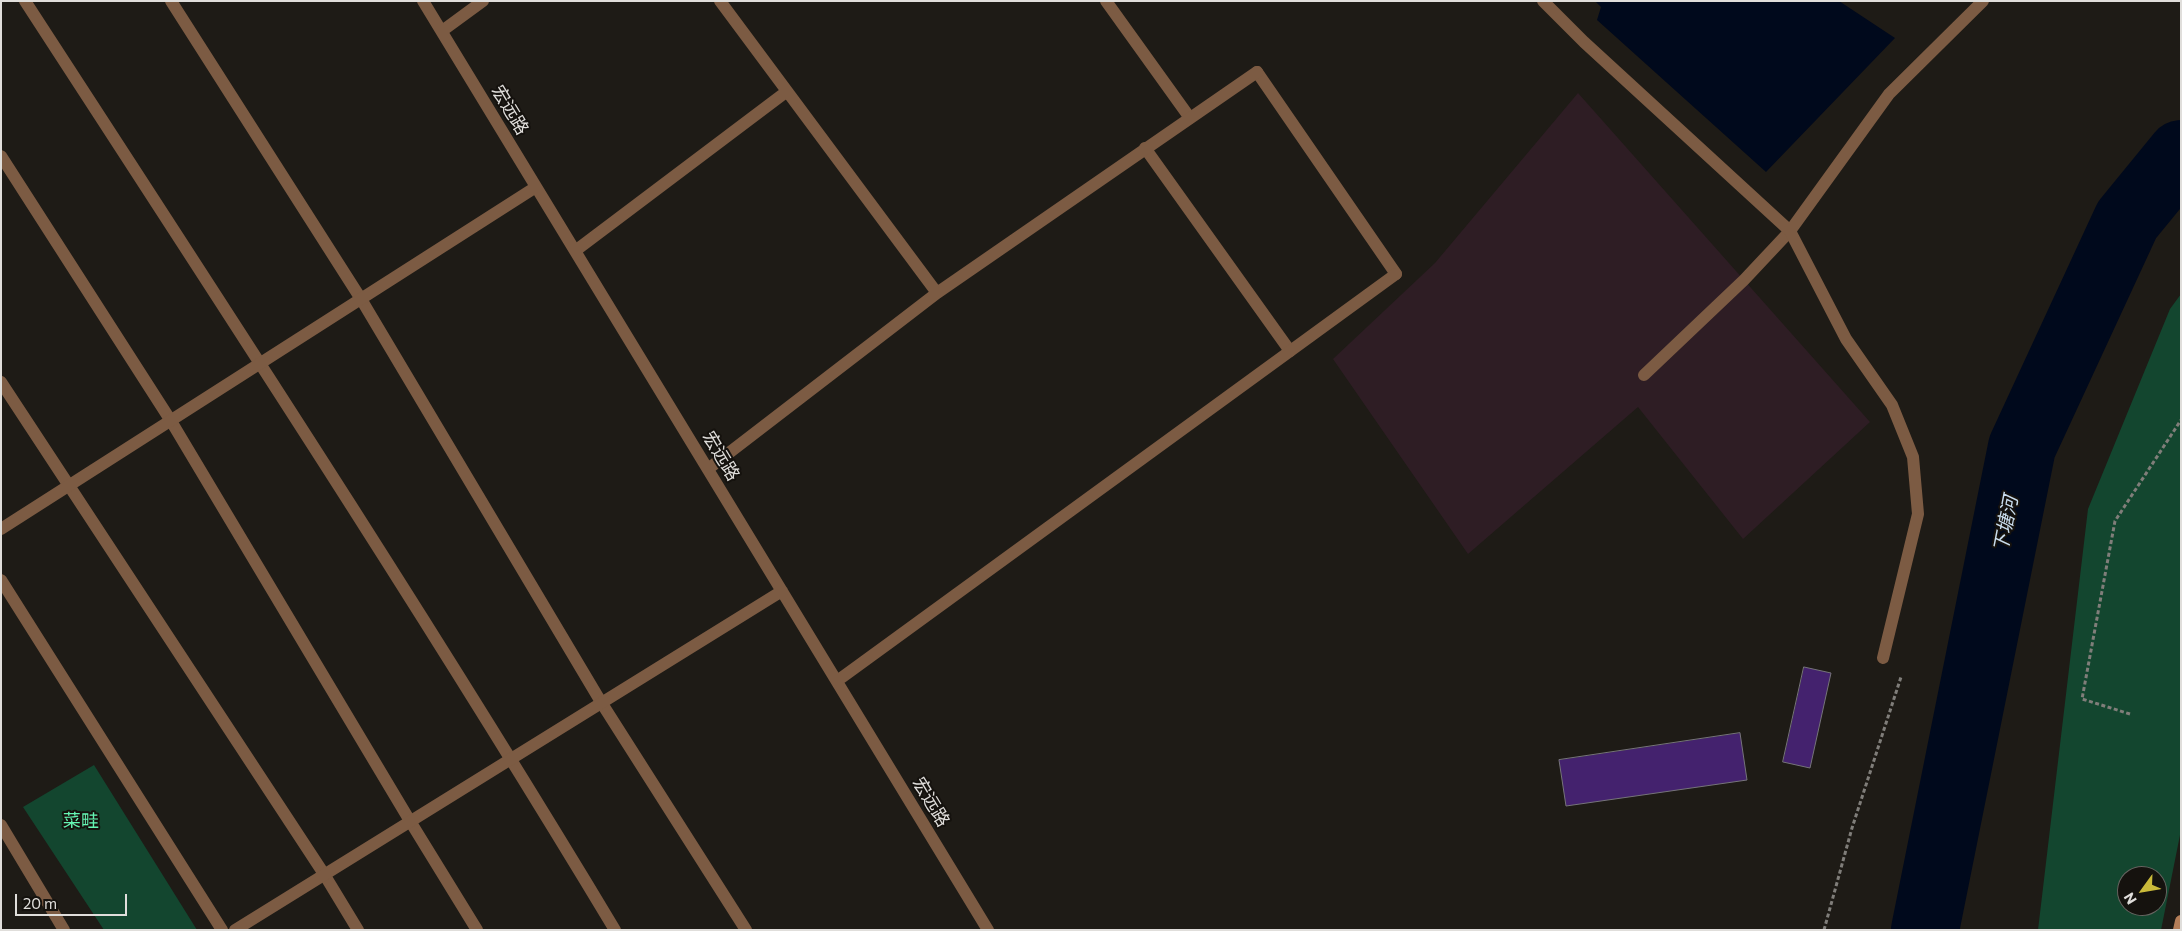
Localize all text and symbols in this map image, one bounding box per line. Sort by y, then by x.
street label: 宏远路 [487,81,533,139]
street label: 宏远路 [698,427,744,485]
water label: 下塘河 [1989,494,2023,554]
street label: 宏远路 [908,773,954,831]
park label: 菜畦 [63,810,99,832]
north arrow [2117,866,2167,916]
scale bar [18,884,130,916]
text: N [2120,890,2140,908]
text: 20 m [23,894,57,912]

